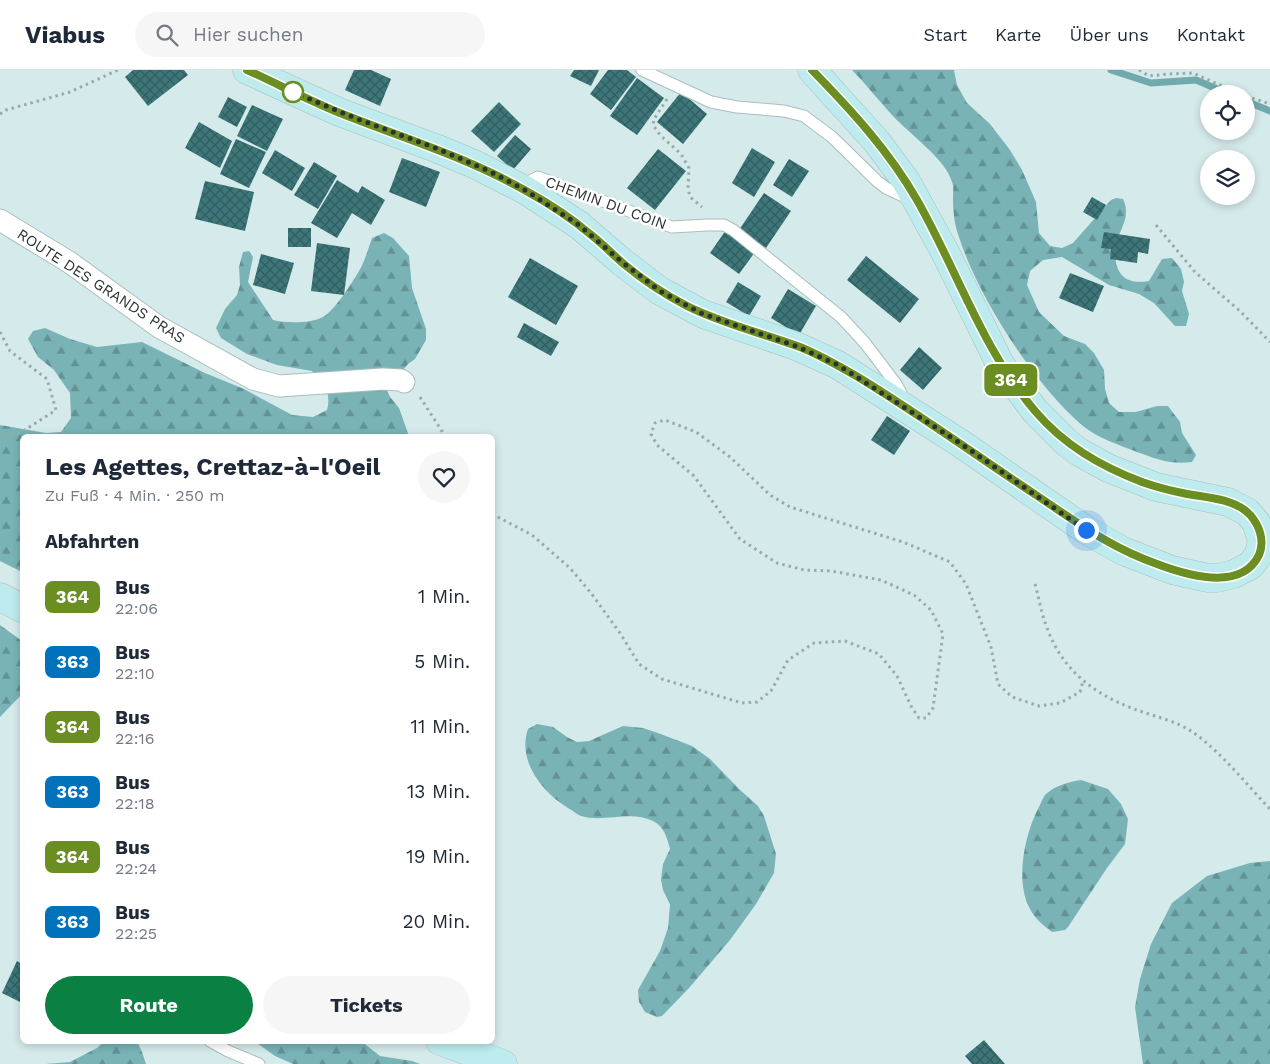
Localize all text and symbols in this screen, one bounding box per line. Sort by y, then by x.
search box [135,12,485,57]
text: Viabus [25,21,105,49]
icon: search [153,21,181,49]
text: Hier suchen [193,23,304,46]
text: Start [923,24,967,45]
text: Karte [995,24,1042,45]
text: Über uns [1070,24,1149,45]
text: Kontakt [1177,24,1245,45]
unlabelled marker [282,81,304,103]
map controls [1200,85,1255,205]
button: locate [1200,85,1255,140]
button: layers [1200,150,1255,205]
street label: CHEMIN DU COIN [543,173,669,233]
street label: ROUTE DES GRANDS PRAS [14,225,188,347]
line badge: 364 [982,364,1040,396]
text: 364 [994,369,1028,390]
button: heart [418,451,470,503]
text: Les Agettes, Crettaz-à-l'Oeil [45,453,380,481]
text: Zu Fuß · 4 Min. · 250 m [45,486,225,505]
your location [1074,518,1099,543]
text: Abfahrten [45,530,139,553]
text: Bus [115,576,150,599]
text: 1 Min. [418,585,470,608]
text: 364 [56,586,89,607]
text: 22:06 [115,599,158,618]
text: Bus [115,641,150,664]
text: 5 Min. [414,650,470,673]
text: 363 [56,651,89,672]
text: 22:10 [115,664,155,683]
text: Bus [115,706,150,729]
text: 11 Min. [411,715,470,738]
text: 364 [56,716,89,737]
text: 22:16 [115,729,154,748]
text: Bus [115,771,150,794]
text: 13 Min. [407,780,470,803]
text: 363 [56,781,89,802]
text: 22:18 [115,794,155,813]
text: Bus [115,836,150,859]
text: 19 Min. [406,845,470,868]
text: 364 [56,846,89,867]
text: 22:24 [115,859,157,878]
text: Bus [115,901,150,924]
text: 20 Min. [403,910,470,933]
text: 363 [56,911,89,932]
text: 22:25 [115,924,157,943]
button: Route [45,976,253,1034]
button: Tickets [263,976,470,1034]

